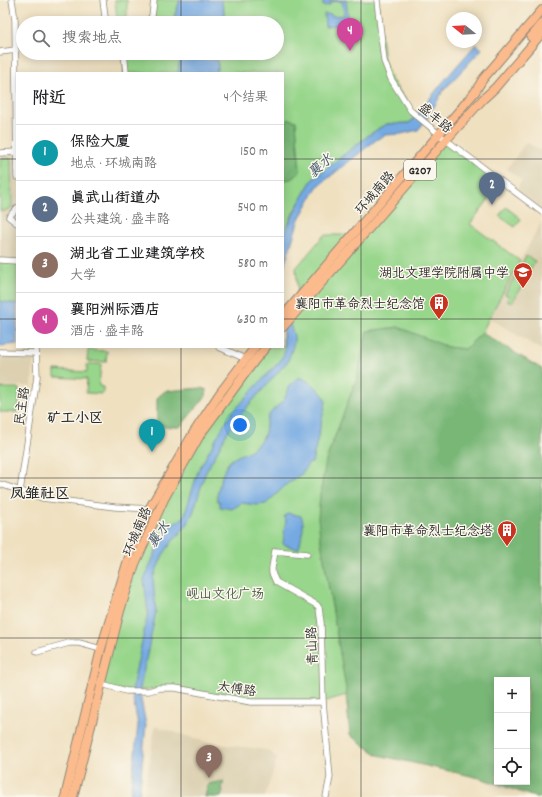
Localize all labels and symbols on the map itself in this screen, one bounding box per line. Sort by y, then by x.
north arrow [446,12,482,48]
pin: 4 [337,18,363,51]
street label: 盛丰路 [413,99,455,139]
water label: 襄水 [304,149,339,183]
road number: G207 [404,160,436,180]
street label: 环城南路 [352,168,400,220]
pin: 2 [479,172,505,205]
school or university icon: 湖北文理学院附属中学 [512,261,534,289]
place label: 湖北文理学院附属中学 [379,265,509,284]
building icon: 襄阳市革命烈士纪念馆 [428,292,450,320]
place label: 襄阳市革命烈士纪念馆 [295,296,425,315]
street label: 民主路 [11,386,36,427]
district label: 矿工小区 [47,409,103,429]
your location [230,415,250,435]
pin: 1 [139,419,165,452]
district label: 凤雏社区 [10,484,70,506]
street label: 环城南路 [119,504,157,560]
water label: 襄水 [143,517,177,552]
building icon: 襄阳市革命烈士纪念塔 [496,519,518,547]
place label: 襄阳市革命烈士纪念塔 [363,523,493,542]
park label: 岘山文化广场 [186,586,264,605]
street label: 青山路 [303,626,324,666]
street label: 太傅路 [216,678,257,703]
pin: 3 [196,745,222,778]

